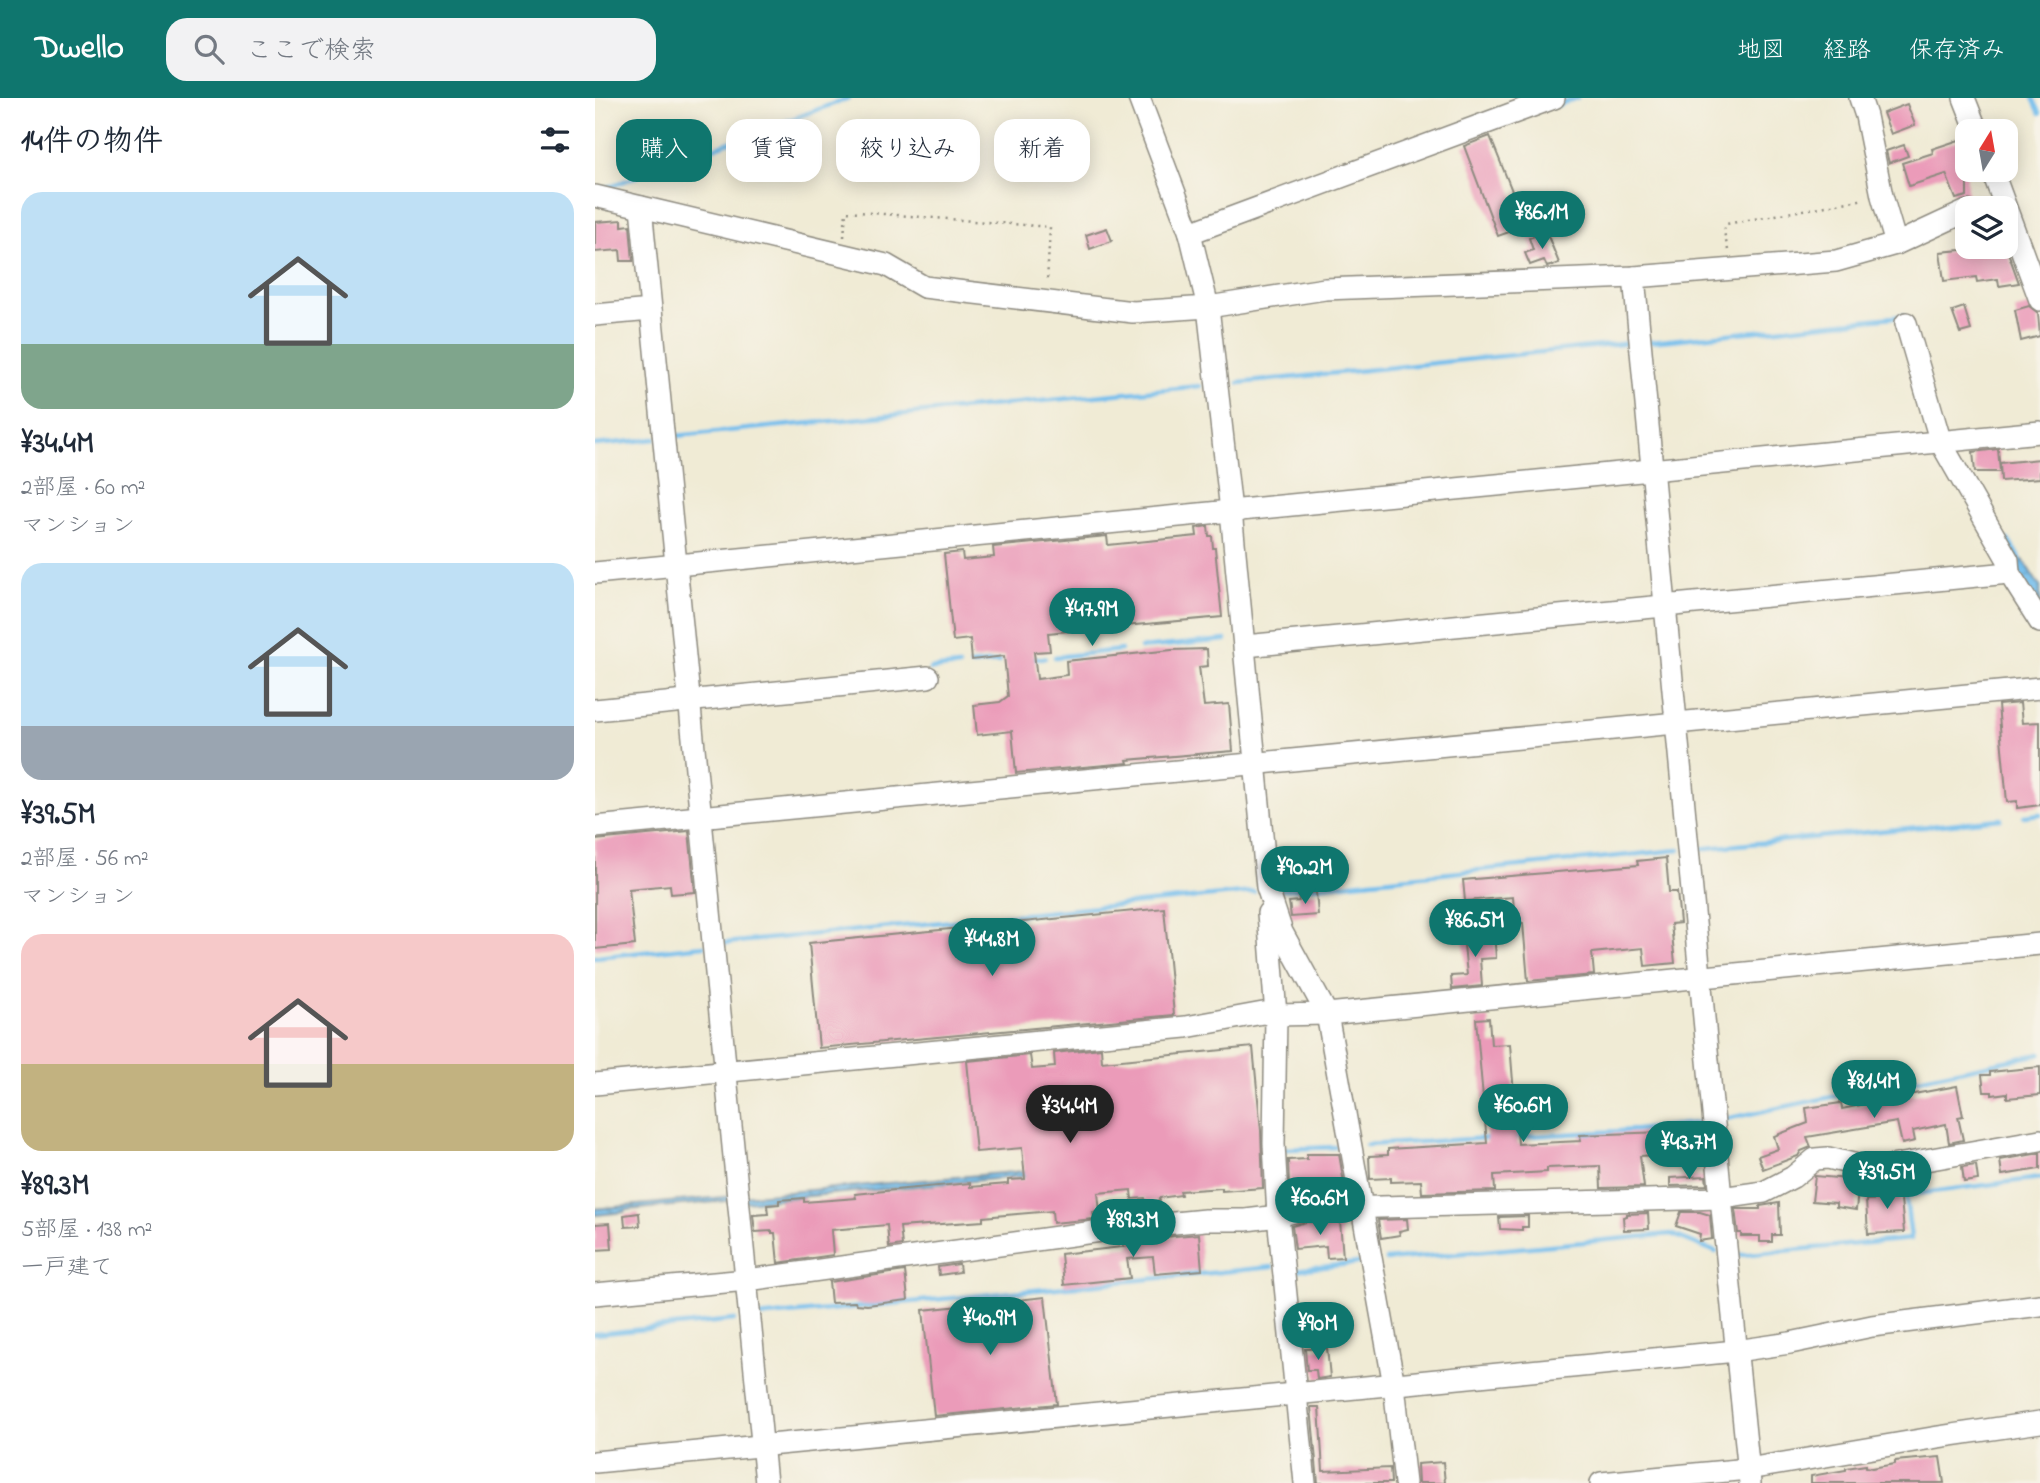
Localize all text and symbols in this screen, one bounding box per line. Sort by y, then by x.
search box [166,18,656,81]
text: Dwello [35,25,124,73]
icon: search [190,30,228,68]
text: ここで検索 [246,33,376,71]
text: 地図 [1737,34,1785,69]
text: 経路 [1823,34,1871,69]
text: 保存済み [1909,34,2005,69]
chip: 購入 [616,119,712,182]
chip: 賃貸 [726,119,822,182]
chip: 絞り込み [836,119,980,182]
chip: 新着 [994,119,1090,182]
north arrow [1955,119,2018,182]
map controls [1955,119,2018,259]
text: 14件の物件 [21,121,163,165]
icon: filters [536,121,574,159]
pin: ¥86.1M [1485,192,1599,251]
button: layers [1955,196,2018,259]
text: ¥86.1M [1515,197,1569,230]
icon: home [235,238,361,364]
text: ¥34.4M [21,423,94,467]
text: 2部屋 · 60 m² [21,472,145,505]
text: マンション [21,510,135,543]
pin: ¥47.9M [1035,588,1149,648]
text: ¥47.9M [1065,594,1119,627]
icon: home [235,609,361,735]
text: ¥39.5M [21,794,96,838]
text: 2部屋 · 56 m² [21,843,149,876]
pin: ¥90.2M [1248,846,1362,906]
text: ¥90.2M [1277,852,1333,885]
text: マンション [21,881,135,914]
pin: ¥86.5M [1418,900,1532,959]
text: ¥86.5M [1445,905,1505,938]
pin: ¥44.8M [935,918,1049,978]
text: ¥44.8M [964,924,1020,957]
icon: home [235,980,361,1106]
pin: ¥81.4M [1817,1060,1931,1120]
text: ¥81.4M [1847,1066,1901,1099]
pin: ¥60.6M [1466,1084,1580,1144]
pin: ¥34.4M [1013,1086,1127,1145]
text: ¥60.6M [1494,1090,1552,1123]
text: ¥34.4M [1042,1091,1098,1124]
pin: ¥43.7M [1632,1122,1746,1181]
text: ¥43.7M [1661,1127,1717,1160]
pin: ¥39.5M [1830,1152,1944,1211]
text: ¥39.5M [1858,1157,1916,1190]
text: ¥89.3M [21,1165,90,1209]
pin: ¥60.6M [1263,1178,1377,1237]
text: ¥60.6M [1291,1183,1349,1216]
pin: ¥89.3M [1076,1200,1190,1259]
text: ¥89.3M [1107,1205,1159,1238]
text: 5部屋 · 138 m² [21,1214,152,1247]
text: 一戸建て [21,1252,113,1285]
pin: ¥40.9M [933,1298,1047,1357]
pin: ¥90M [1277,1302,1359,1362]
text: ¥40.9M [963,1303,1017,1336]
text: ¥90M [1298,1308,1338,1341]

